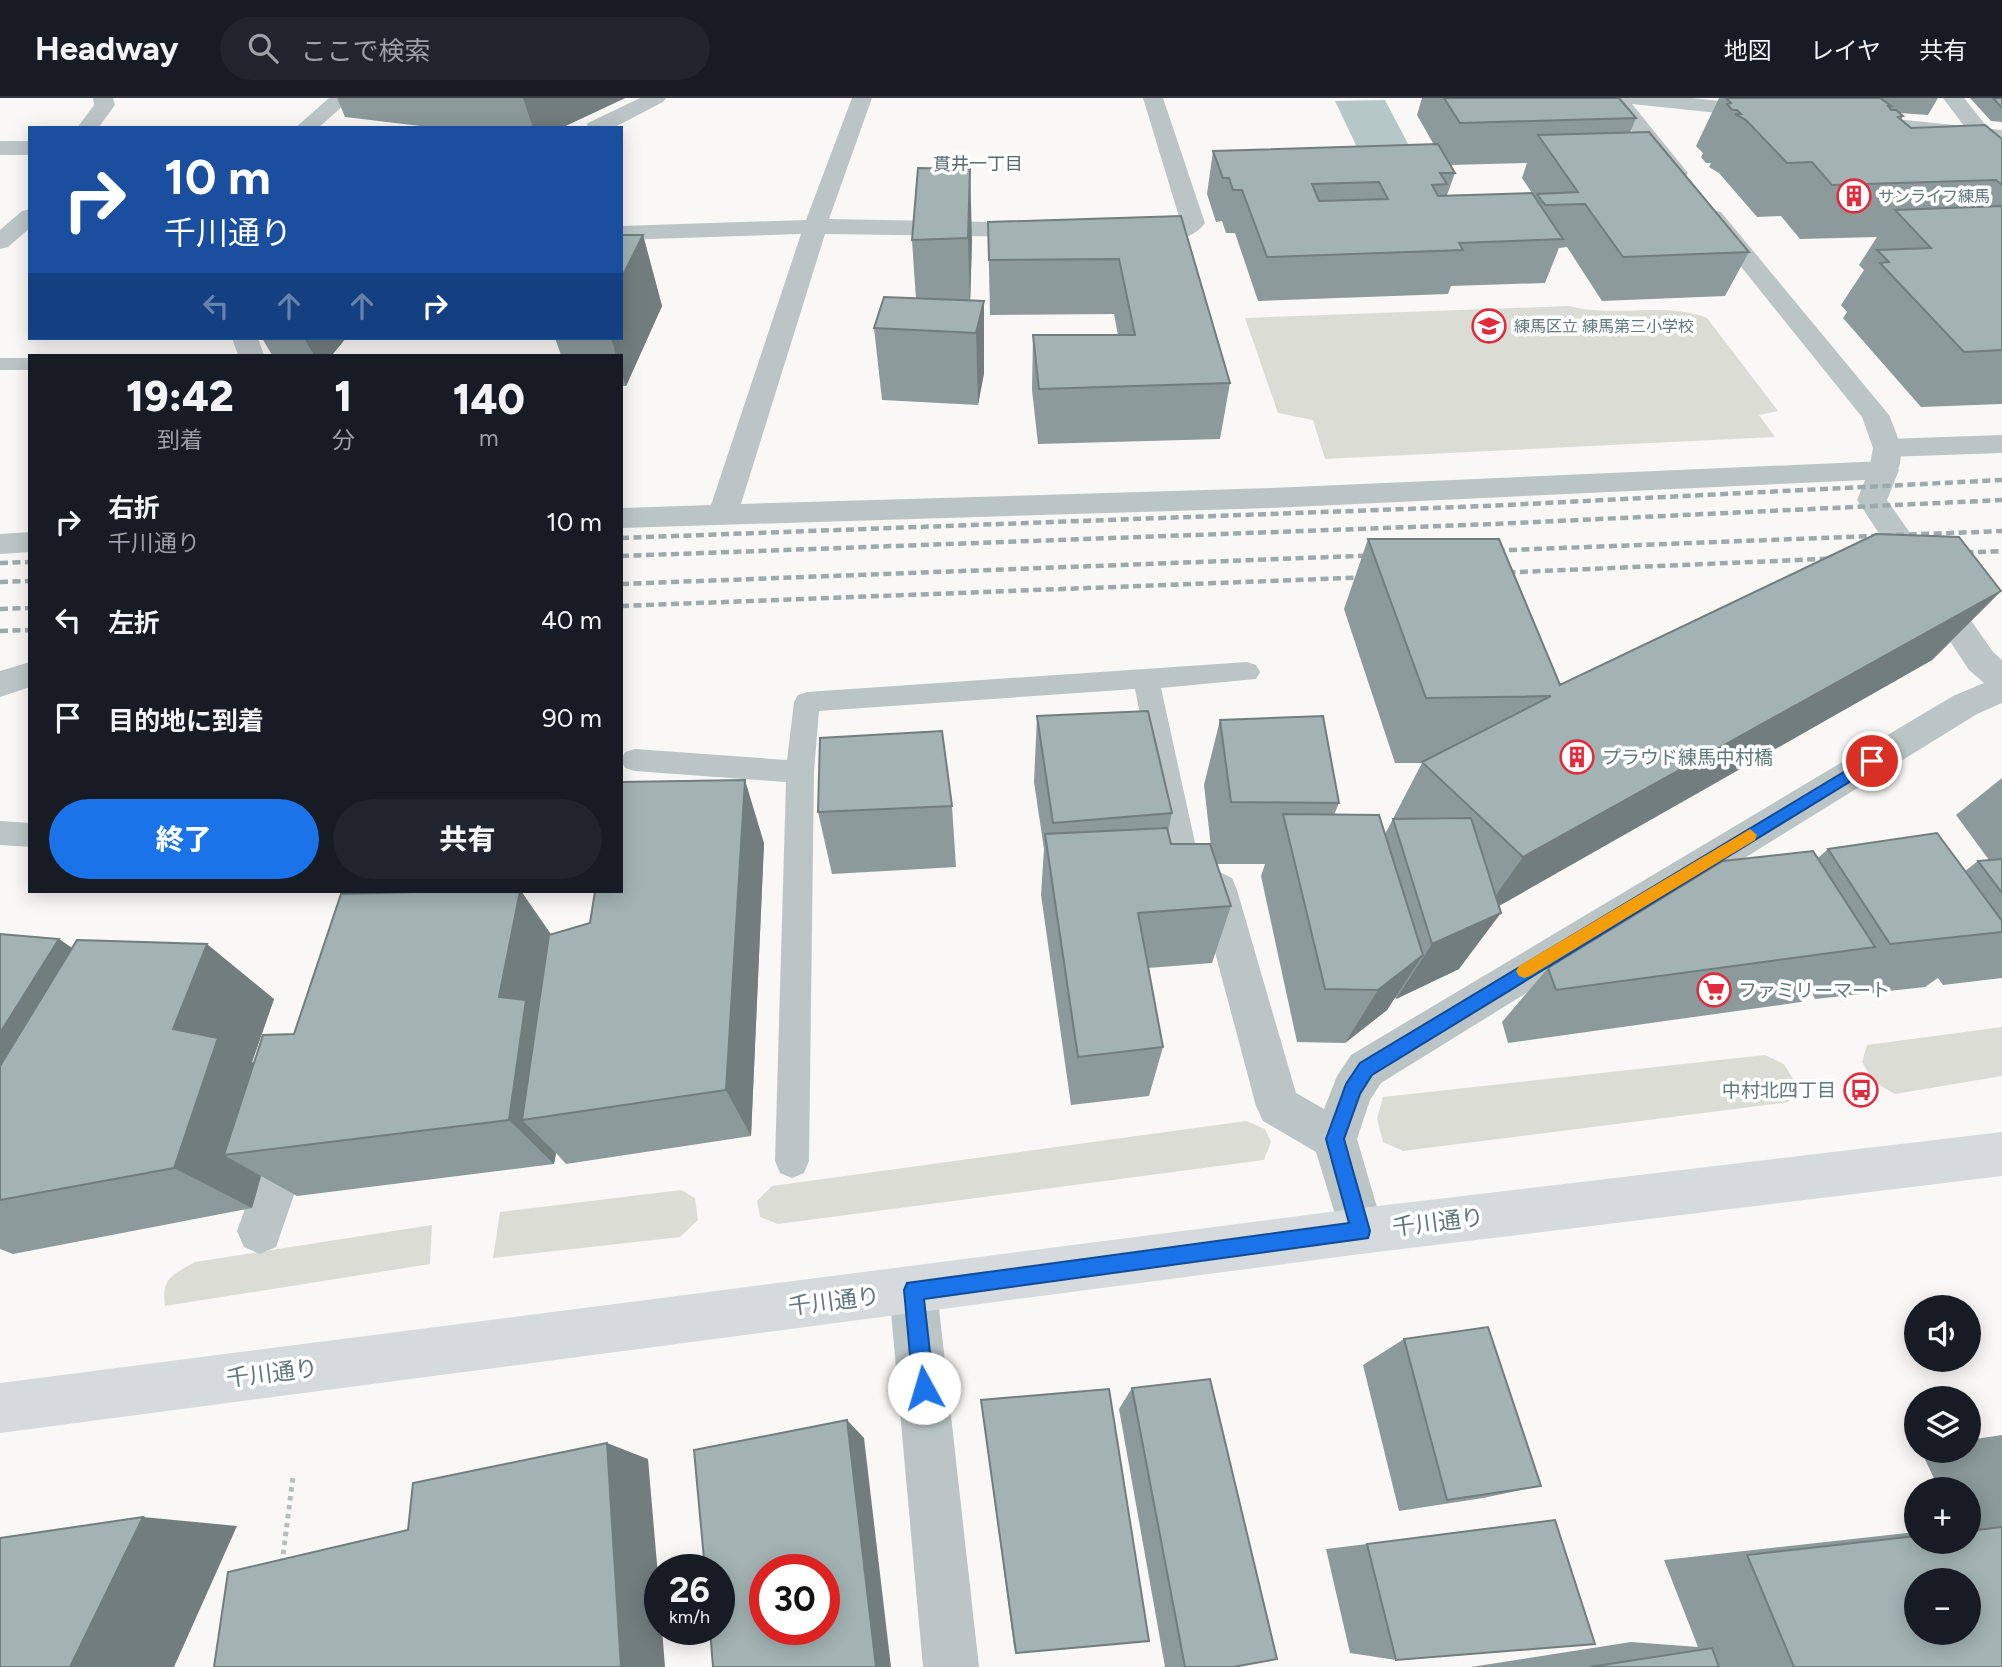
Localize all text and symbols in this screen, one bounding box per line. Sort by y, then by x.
search box [220,17,710,80]
text: Headway [35,29,178,68]
icon: search [244,29,282,67]
text: ここで検索 [300,35,430,67]
text: 地図 [1724,36,1772,65]
text: レイヤ [1810,36,1881,65]
text: 共有 [1919,36,1967,65]
text: 10 m [164,147,271,206]
district label: 貫井一丁目 [933,153,1023,175]
icon: right [49,154,140,245]
building icon: サンライフ練馬 [1835,177,1873,215]
place label: サンライフ練馬 [1878,187,1990,206]
text: 千川通り [164,214,292,252]
icon: left [197,287,235,325]
icon: ahead [270,287,308,325]
icon: ahead [343,287,381,325]
icon: right [416,287,454,325]
school or university icon: 練馬区立 練馬第三小学校 [1470,307,1508,345]
place label: 練馬区立 練馬第三小学校 [1514,317,1694,336]
text: 19:42 [126,371,234,422]
text: 1 [334,371,352,422]
text: 140 [453,374,525,425]
text: m [479,424,499,452]
text: 到着 [157,426,203,454]
text: 分 [332,426,355,454]
text: 右折 [108,492,160,524]
icon: right [49,503,87,541]
text: 10 m [546,506,602,538]
text: 千川通り [108,529,200,557]
icon: left [49,601,87,639]
text: 40 m [541,604,602,636]
text: 左折 [108,607,160,639]
icon: arrive [49,699,87,737]
text: 90 m [542,702,602,734]
text: 目的地に到着 [108,705,264,737]
pin [1842,731,1902,791]
building icon: プラウド練馬中村橋 [1558,738,1596,776]
icon: arrive [1853,742,1891,780]
place label: プラウド練馬中村橋 [1602,746,1773,769]
button: 終了 [49,799,319,879]
button: 共有 [333,799,602,879]
supermarket icon: ファミリーマート [1695,971,1733,1009]
place label: ファミリーマート [1738,979,1890,1002]
bus stop icon: 中村北四丁目 [1842,1071,1880,1109]
place label: 中村北四丁目 [1722,1079,1836,1102]
street label: 千川通り [1391,1202,1485,1242]
street label: 千川通り [787,1281,881,1321]
map controls [1904,1295,1981,1645]
button: sound [1904,1295,1981,1372]
position arrow [887,1351,961,1425]
street label: 千川通り [225,1353,319,1393]
button: layers [1904,1386,1981,1463]
button: + [1904,1477,1981,1554]
speed limit sign: 30 [749,1554,840,1645]
button: − [1904,1568,1981,1645]
text: 26 [669,1569,710,1611]
text: km/h [669,1606,710,1628]

